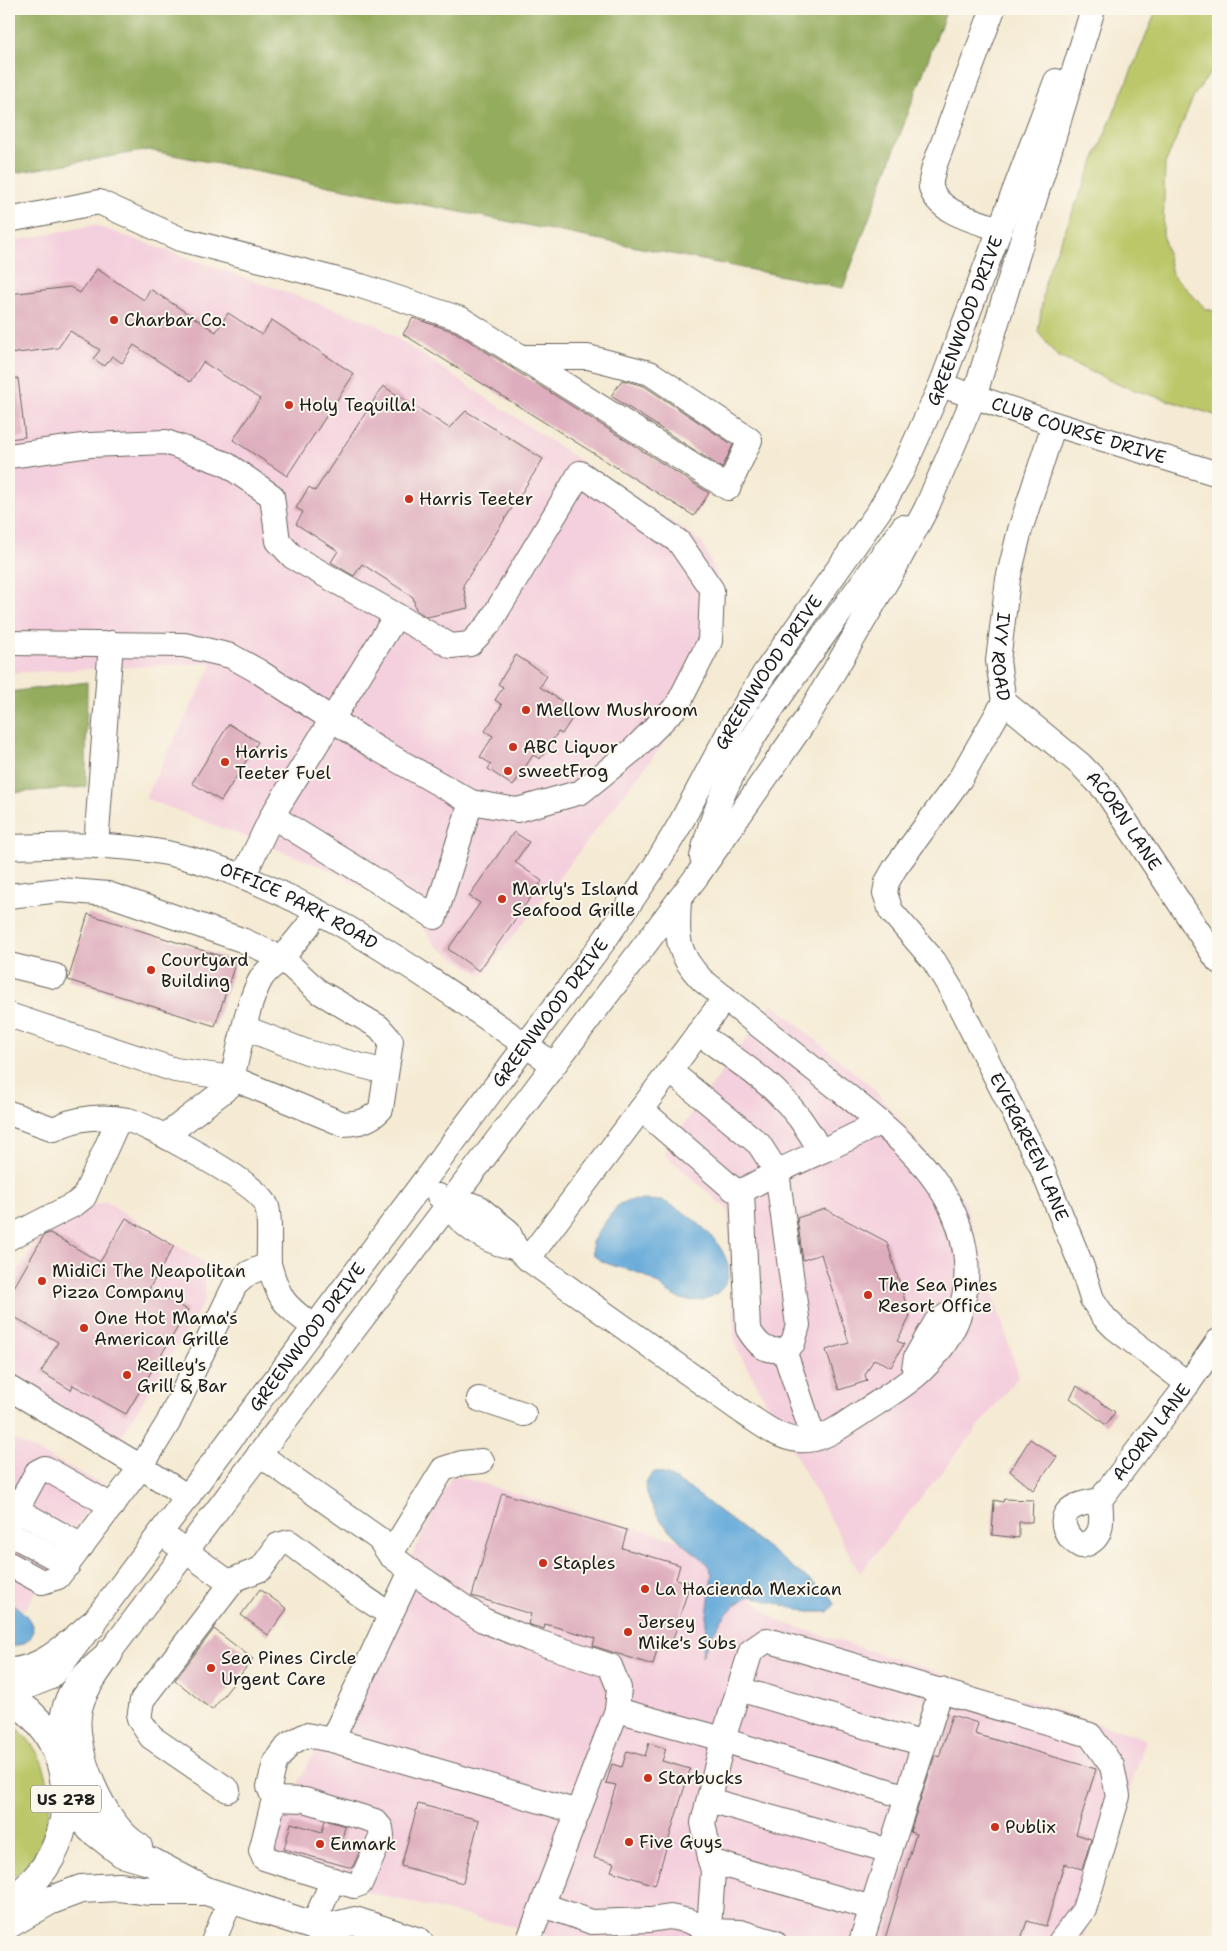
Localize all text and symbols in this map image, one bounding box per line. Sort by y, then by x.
street label: GREENWOOD DRIVE [921,232,1008,410]
place label: Charbar Co. [124,308,226,332]
marker: Charbar Co. [108,314,120,326]
street label: CLUB COURSE DRIVE [988,391,1169,469]
place label: Holy Tequilla! [299,393,416,417]
marker: Holy Tequilla! [283,399,295,411]
place label: Harris Teeter [419,487,533,511]
marker: Harris Teeter [403,493,415,505]
street label: GREENWOOD DRIVE [709,590,828,754]
street label: IVY ROAD [986,611,1016,703]
place label: Mellow Mushroom [536,698,698,722]
marker: Mellow Mushroom [520,704,532,716]
place label: ABC Liquor [523,735,618,759]
place label: Harris Teeter Fuel [235,740,331,785]
marker: ABC Liquor [507,741,519,753]
marker: Harris Teeter Fuel [219,756,231,768]
place label: sweetFrog [518,759,608,783]
marker: sweetFrog [502,765,514,777]
street label: ACORN LANE [1081,766,1167,875]
street label: OFFICE PARK ROAD [216,857,382,955]
place label: Marly's Island Seafood Grille [512,877,638,922]
marker: Marly's Island Seafood Grille [496,893,508,905]
street label: GREENWOOD DRIVE [486,934,614,1092]
place label: Courtyard Building [161,948,249,993]
marker: Courtyard Building [145,964,157,976]
street label: EVERGREEN LANE [984,1069,1074,1225]
street label: GREENWOOD DRIVE [244,1258,371,1416]
place label: MidiCi The Neapolitan Pizza Company [52,1259,246,1304]
place label: The Sea Pines Resort Office [878,1273,998,1318]
marker: MidiCi The Neapolitan Pizza Company [36,1275,48,1287]
marker: The Sea Pines Resort Office [862,1289,874,1301]
place label: One Hot Mama's American Grille [94,1306,238,1351]
marker: One Hot Mama's American Grille [78,1322,90,1334]
place label: Reilley's Grill & Bar [137,1353,228,1398]
marker: Reilley's Grill & Bar [121,1369,133,1381]
street label: ACORN LANE [1107,1379,1196,1486]
place label: Staples [553,1551,616,1575]
marker: Staples [537,1557,549,1569]
place label: La Hacienda Mexican [655,1577,842,1601]
marker: La Hacienda Mexican [639,1583,651,1595]
place label: Jersey Mike's Subs [638,1610,737,1655]
marker: Jersey Mike's Subs [622,1626,634,1638]
place label: Sea Pines Circle Urgent Care [221,1646,357,1691]
marker: Sea Pines Circle Urgent Care [205,1662,217,1674]
place label: Starbucks [658,1766,743,1790]
marker: Starbucks [642,1772,654,1784]
road number: US 278 [31,1786,101,1812]
place label: Publix [1005,1815,1056,1839]
marker: Publix [989,1821,1001,1833]
place label: Five Guys [639,1830,723,1854]
place label: Enmark [330,1832,396,1856]
marker: Five Guys [623,1836,635,1848]
marker: Enmark [314,1838,326,1850]

